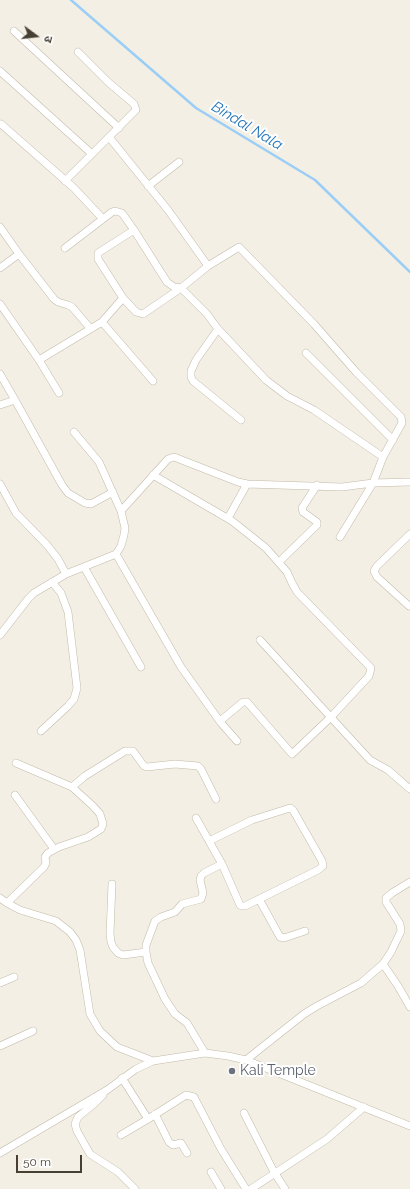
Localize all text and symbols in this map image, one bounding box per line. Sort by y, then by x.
north arrow [16,16,56,56]
text: उ [41,34,55,44]
water label: Bindal Nala [208,98,286,154]
place label: Kali Temple [240,1063,316,1079]
marker: Kali Temple [227,1066,237,1076]
scale bar [18,1147,84,1173]
text: 50 m [23,1155,51,1169]

